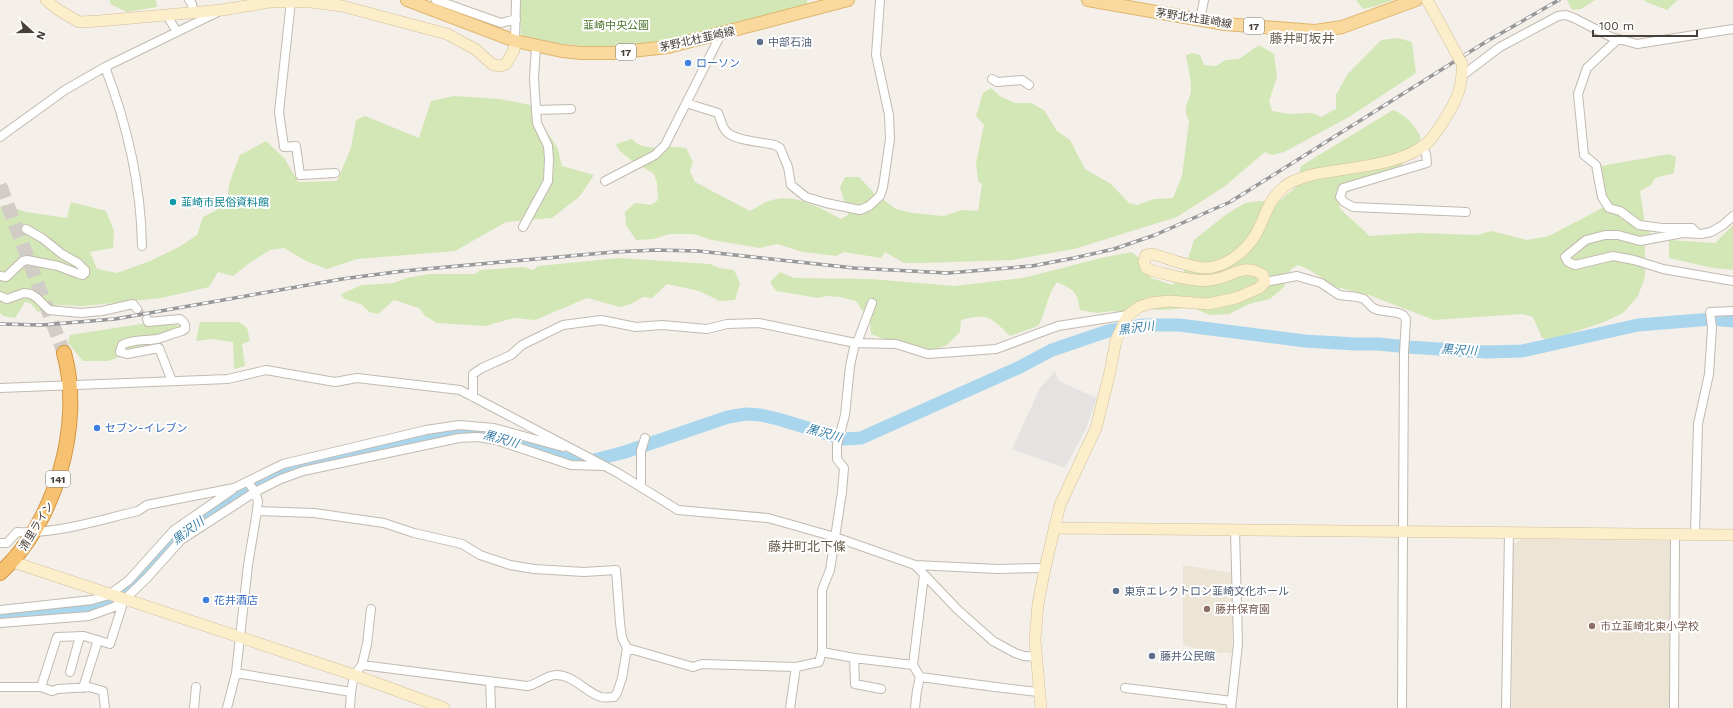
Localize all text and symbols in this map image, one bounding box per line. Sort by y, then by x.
street label: 茅野北杜韮崎線 [1155,6,1233,31]
north arrow [12,12,52,52]
scale bar [1593,12,1697,38]
road number: 17 [1244,18,1264,34]
park label: 韮崎中央公園 [583,19,649,32]
text: 100 m [1599,19,1634,33]
street label: 茅野北杜韮崎線 [658,24,736,54]
text: N [33,29,48,42]
district label: 藤井町坂井 [1269,31,1335,46]
place label: 中部石油 [768,36,812,49]
marker: 中部石油 [755,37,765,47]
road number: 17 [616,44,636,60]
place label: ローソン [696,57,740,70]
marker: ローソン [683,58,693,68]
place label: 韮崎市民俗資料館 [181,196,269,209]
marker: 韮崎市民俗資料館 [168,197,178,207]
water label: 黒沢川 [1117,319,1157,337]
water label: 黒沢川 [1441,342,1479,358]
water label: 黒沢川 [805,421,845,445]
place label: セブン-イレブン [105,422,188,435]
marker: セブン-イレブン [92,423,102,433]
water label: 黒沢川 [482,427,522,451]
road number: 141 [46,471,70,487]
street label: 清里ライン [17,499,56,553]
water label: 黒沢川 [169,513,208,547]
district label: 藤井町北下條 [768,539,846,554]
place label: 東京エレクトロン韮崎文化ホール [1124,585,1289,598]
marker: 東京エレクトロン韮崎文化ホール [1111,586,1121,596]
place label: 花井酒店 [214,594,258,607]
marker: 花井酒店 [201,595,211,605]
place label: 藤井保育園 [1215,603,1270,616]
marker: 藤井保育園 [1202,604,1212,614]
place label: 市立韮崎北東小学校 [1600,620,1699,633]
marker: 市立韮崎北東小学校 [1587,621,1597,631]
place label: 藤井公民館 [1160,650,1215,663]
marker: 藤井公民館 [1147,651,1157,661]

